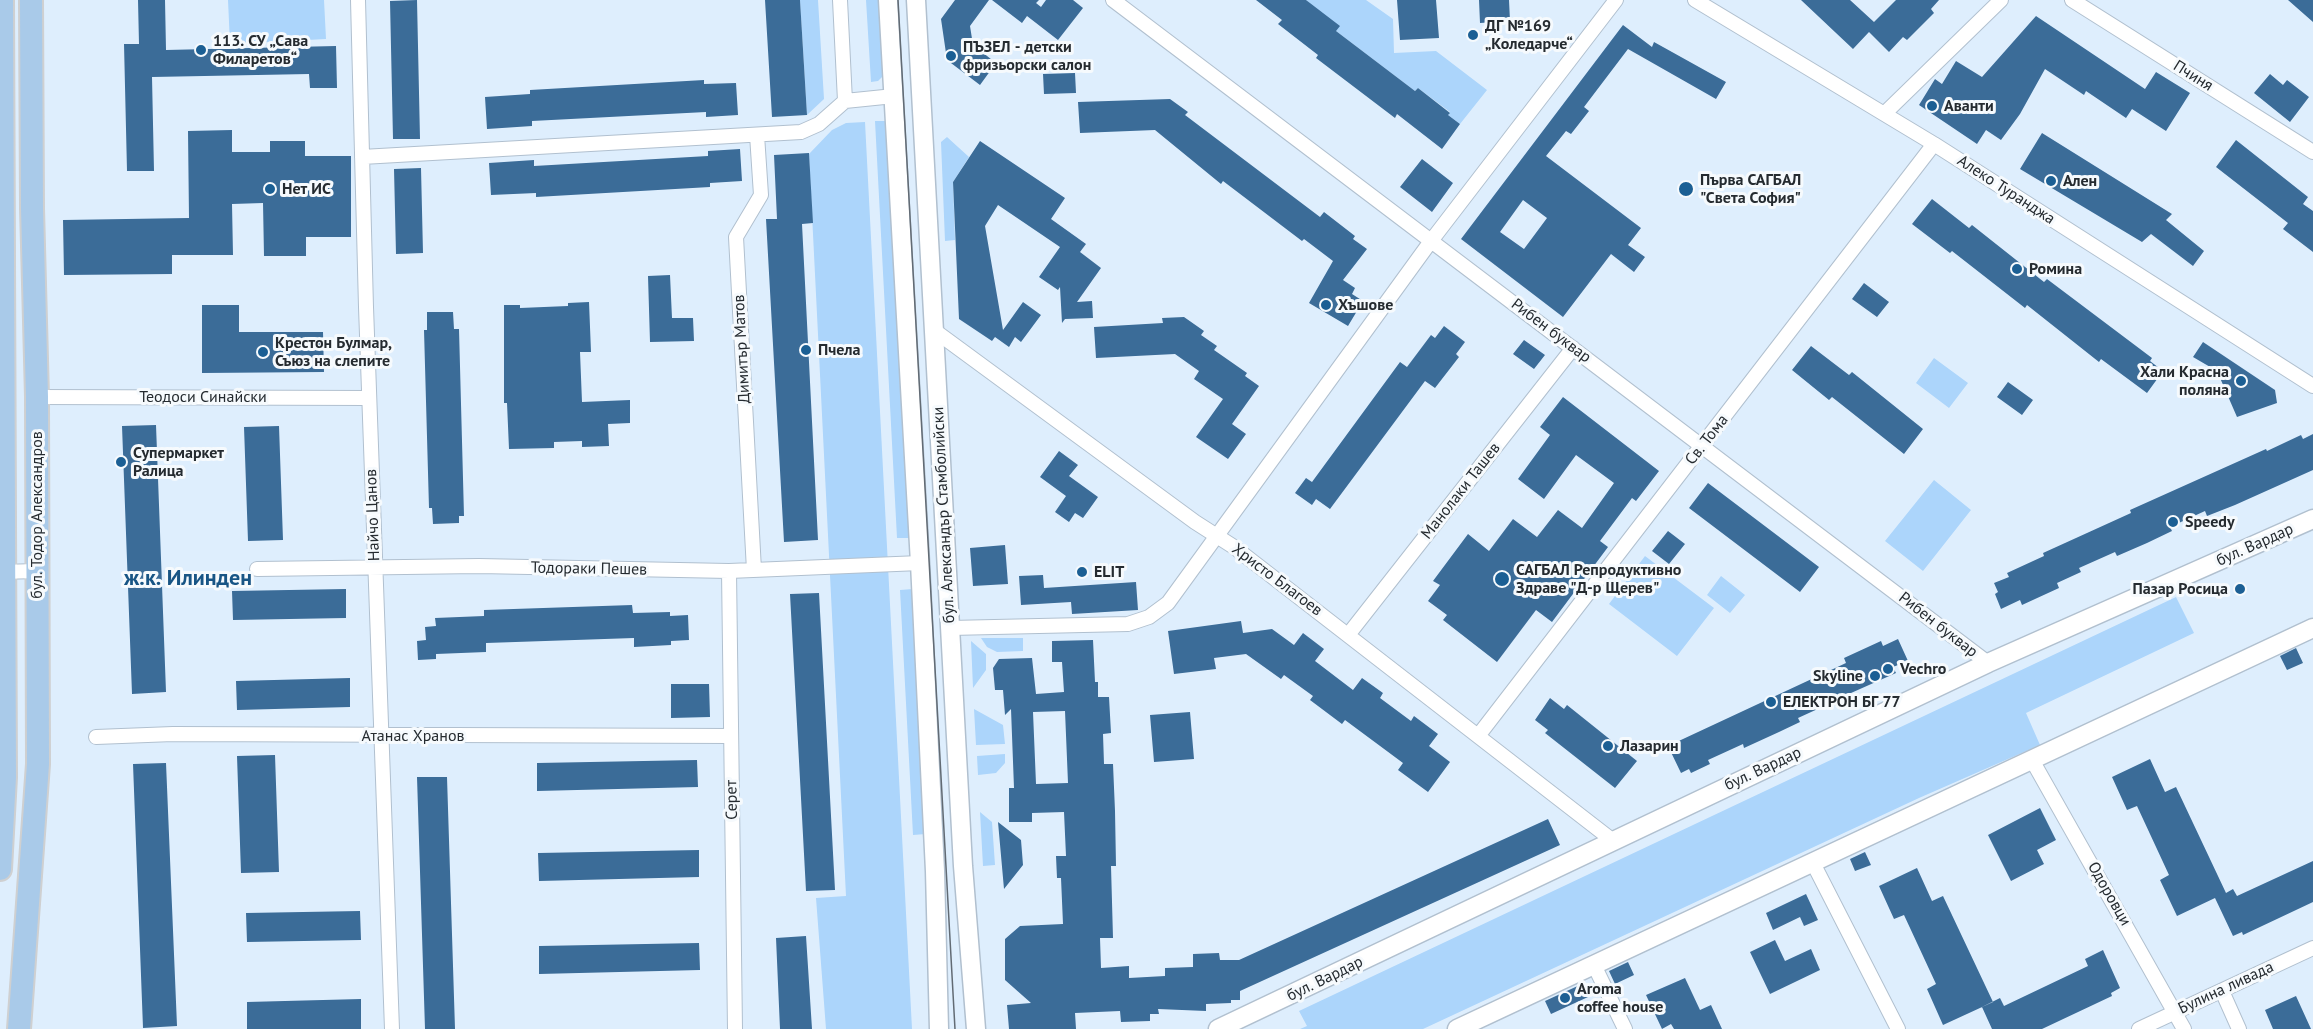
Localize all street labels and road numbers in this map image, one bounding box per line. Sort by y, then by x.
street label: Пчиня [2170,56,2216,96]
street label: Алеко Туранджа [1954,151,2058,229]
street label: Димитър Матов [730,294,754,404]
street label: Рибен буквар [1507,295,1595,367]
street label: Теодоси Синайски [139,387,267,407]
street label: бул. Александър Стамболийски [929,406,959,624]
street label: Св. Тома [1681,411,1733,469]
street label: бул. Тодор Александров [27,431,47,599]
street label: Манолаки Ташев [1417,439,1505,543]
street label: Найчо Цанов [362,469,384,561]
street label: бул. Вардар [2213,519,2297,571]
street label: Христо Благоев [1228,540,1326,620]
street label: Тодораки Пешев [531,558,647,580]
street label: Рибен буквар [1895,588,1981,662]
street label: Атанас Хранов [361,726,465,746]
street label: бул. Вардар [1722,743,1804,795]
street label: Серет [722,780,742,820]
street label: Одоровци [2083,859,2135,929]
street label: бул. Вардар [1284,952,1366,1006]
street label: Булина ливада [2175,958,2277,1018]

